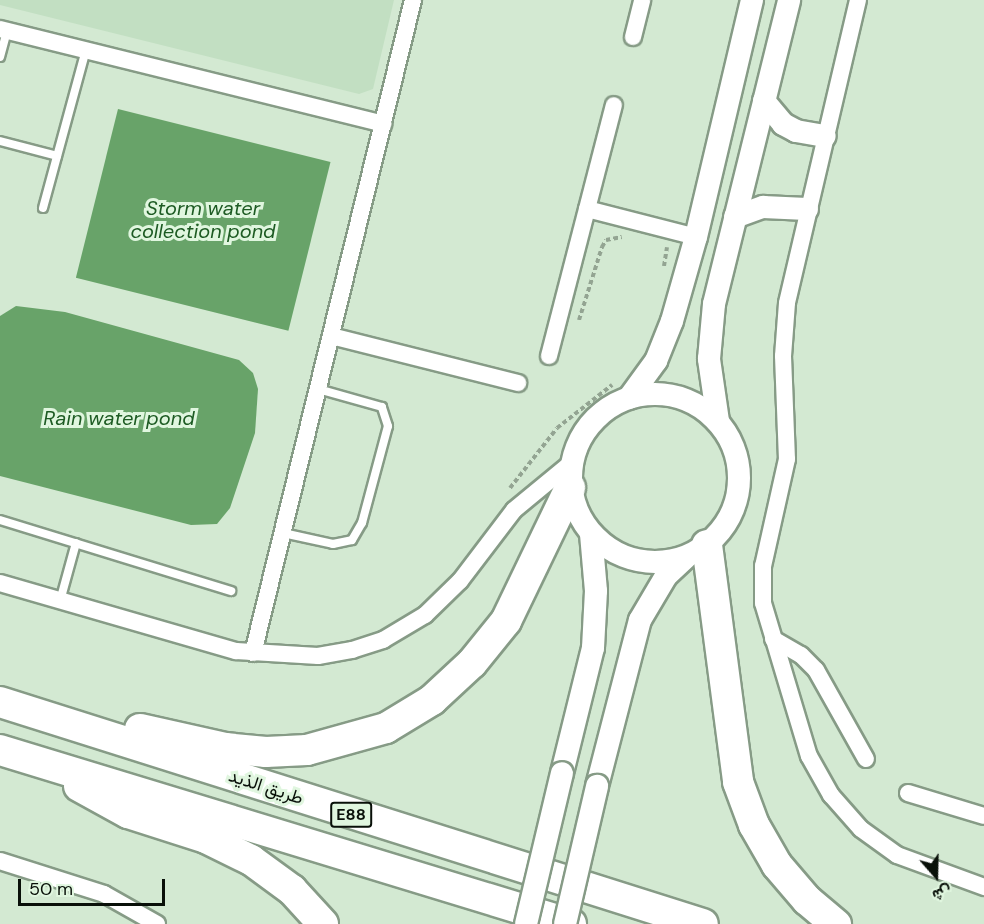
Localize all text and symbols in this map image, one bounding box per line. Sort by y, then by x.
water label: Storm water collection pond [130,197,276,244]
water label: Rain water pond [43,406,195,430]
street label: طريق الذيد [226,765,306,809]
road number: E88 [330,802,372,828]
north arrow [906,846,966,906]
scale bar [21,867,168,905]
text: 50 m [29,877,73,901]
text: ش [930,880,955,907]

